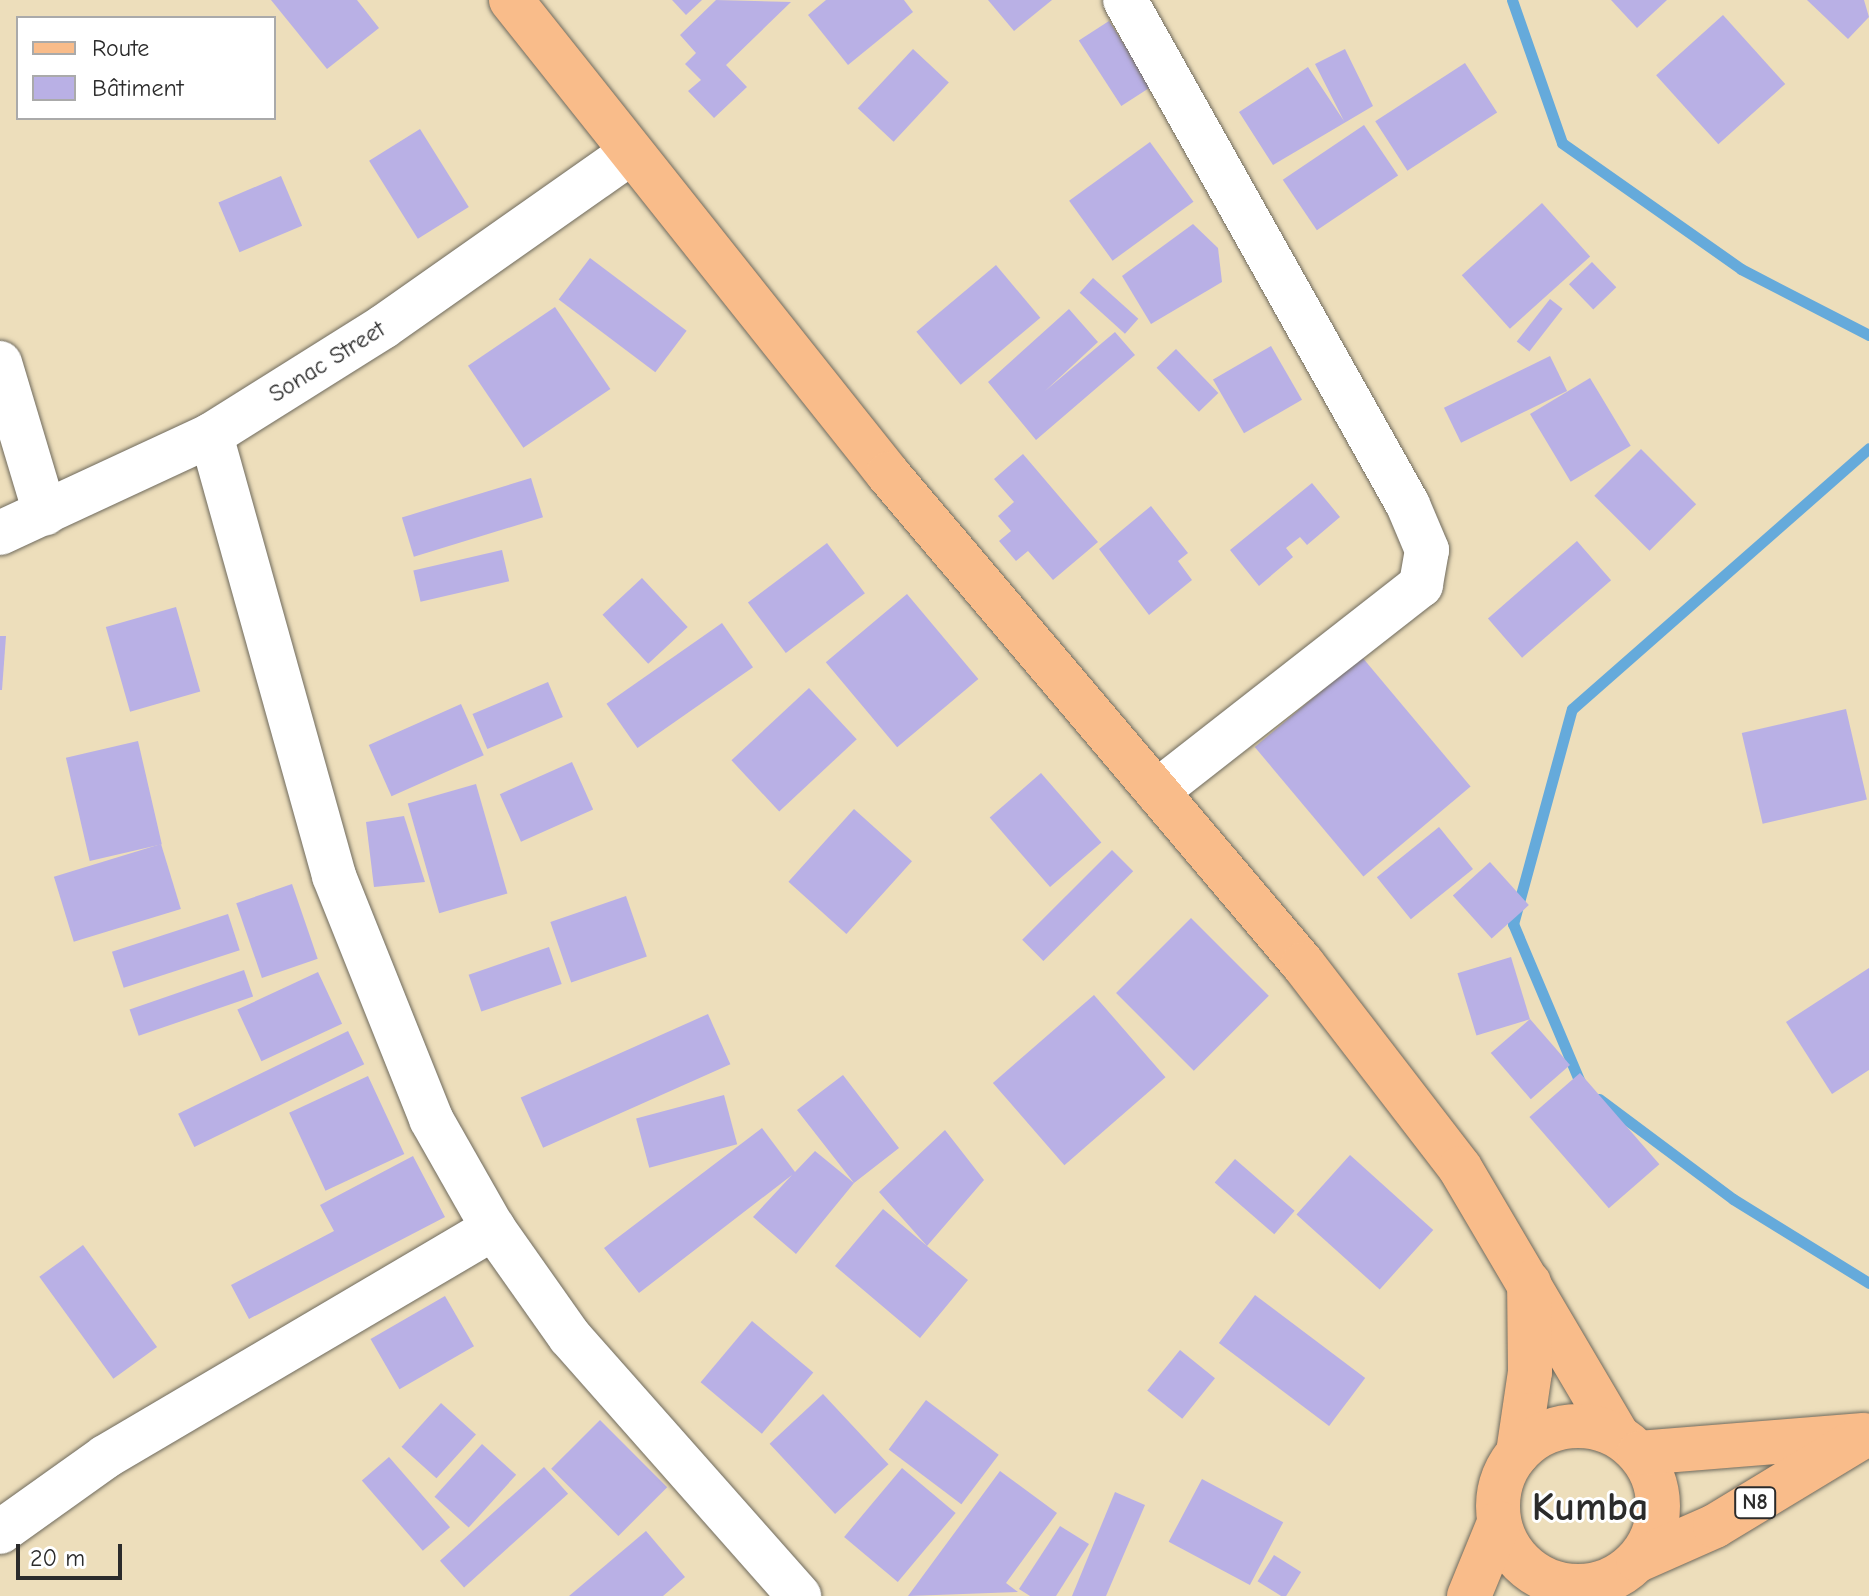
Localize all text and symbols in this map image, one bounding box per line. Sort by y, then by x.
legend [16,16,276,120]
text: Route [92,34,149,62]
text: Bâtiment [92,74,184,102]
street label: Sonac Street [264,315,390,409]
district label: Kumba [1532,1483,1648,1531]
road number: N8 [1733,1485,1777,1521]
scale bar [20,1528,126,1578]
text: 20 m [30,1544,85,1572]

